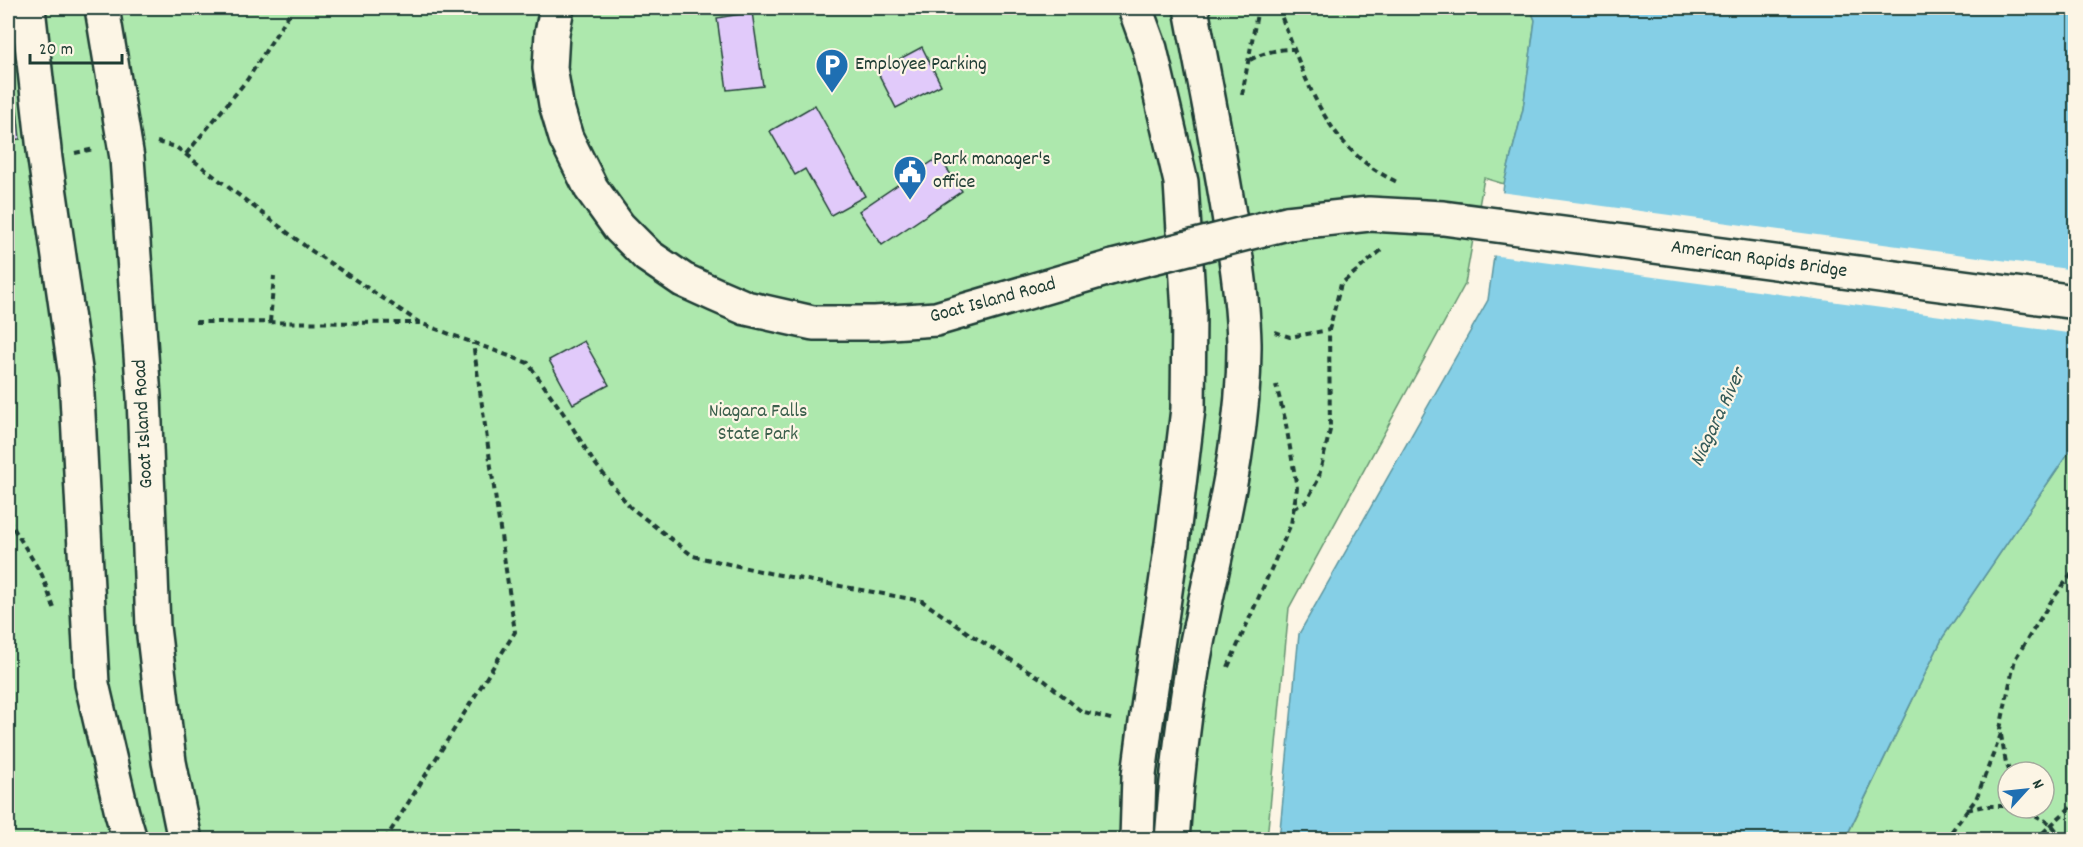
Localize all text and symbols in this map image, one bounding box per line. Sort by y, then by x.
scale bar [30,27,122,65]
text: 20 m [39,38,73,63]
parking icon: Employee Parking [814,47,850,94]
place label: Employee Parking [855,51,987,79]
place label: Park manager's office [933,146,1051,197]
public building icon: Park manager's office [892,154,928,201]
street label: American Rapids Bridge [1669,234,1849,286]
street label: Goat Island Road [927,271,1059,331]
street label: Goat Island Road [127,359,161,489]
water label: Niagara River [1683,362,1756,472]
park label: Niagara Falls State Park [709,398,807,449]
north arrow [1996,760,2056,820]
text: N [2025,776,2049,793]

